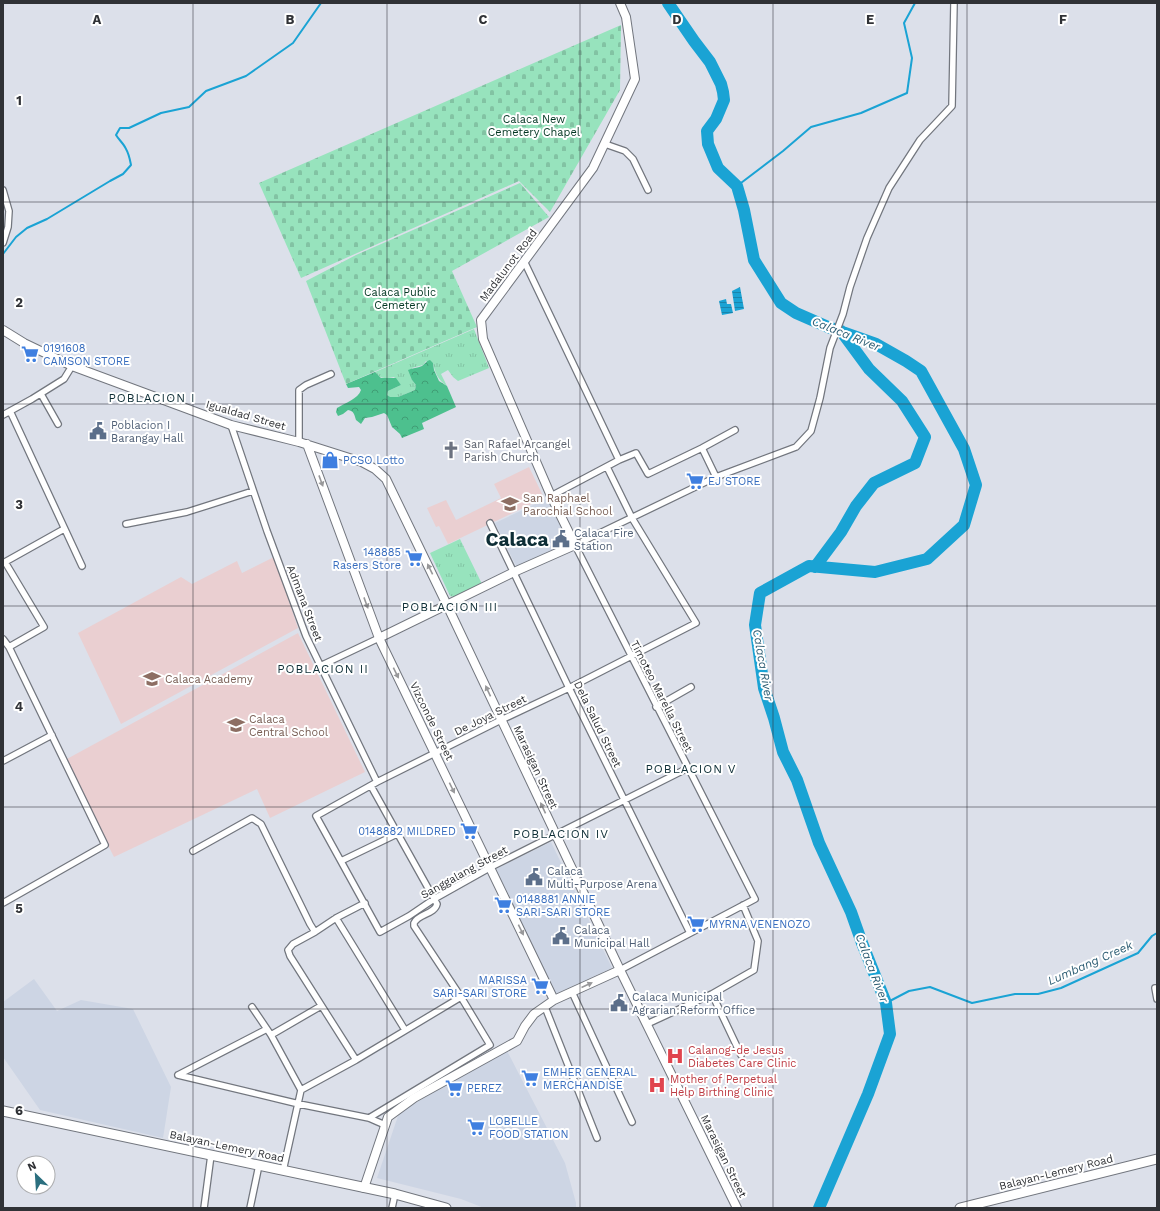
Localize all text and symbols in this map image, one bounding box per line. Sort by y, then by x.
text: A [93,12,102,27]
text: B [286,12,295,27]
text: C [479,12,488,27]
text: D [672,12,682,27]
text: E [866,12,874,27]
text: F [1059,12,1067,27]
text: 1 [16,93,22,108]
park label: Calaca New Cemetery Chapel [488,113,581,139]
street label: Madalunot Road [477,227,540,304]
park label: Calaca Public Cemetery [364,286,436,312]
text: 2 [15,295,23,310]
water label: Calaca River [810,314,883,355]
place label: 0191608 CAMSON STORE [43,342,130,368]
supermarket icon: 0191608 CAMSON STORE [20,344,40,364]
district label: POBLACION I [108,391,196,405]
street label: Igualdad Street [205,398,288,433]
place label: Poblacion I Barangay Hall [111,419,184,445]
public building icon: Poblacion I Barangay Hall [88,421,108,441]
place label: San Rafael Arcangel Parish Church [464,438,571,464]
church icon: San Rafael Arcangel Parish Church [441,440,461,460]
shop icon: PCSO Lotto [320,450,340,470]
place label: PCSO Lotto [343,454,404,467]
supermarket icon: EJ STORE [685,471,705,491]
one-way arrow [318,475,324,487]
place label: EJ STORE [708,475,761,488]
place label: San Raphael Parochial School [523,492,613,518]
school or university icon: San Raphael Parochial School [500,494,520,514]
text: 3 [15,497,23,512]
place label: Calaca Fire Station [574,527,634,553]
district label: Calaca [485,528,549,551]
public building icon: Calaca Fire Station [551,529,571,549]
place label: 148885 Rasers Store [333,546,401,572]
supermarket icon: 148885 Rasers Store [404,548,424,568]
street label: Admana Street [284,563,325,643]
one-way arrow [427,564,433,575]
one-way arrow [363,597,369,609]
district label: POBLACION III [402,600,498,614]
water label: Calaca River [750,628,776,703]
street label: Timoteo Marella Street [628,638,696,755]
district label: POBLACION II [277,662,369,676]
one-way arrow [393,667,399,679]
school or university icon: Calaca Academy [142,669,162,689]
place label: Calaca Academy [165,673,253,686]
street label: Dela Salud Street [571,679,624,770]
street label: Vizconde Street [407,680,456,763]
one-way arrow [485,685,491,696]
street label: De Joya Street [452,692,529,739]
text: 4 [15,699,24,714]
place label: Calaca Central School [249,713,329,739]
school or university icon: Calaca Central School [226,715,246,735]
street label: Marasigan Street [511,723,561,811]
district label: POBLACION V [646,762,737,776]
one-way arrow [449,782,455,793]
one-way arrow [540,802,546,814]
supermarket icon: 0148882 MILDRED [459,821,479,841]
place label: 0148882 MILDRED [358,825,456,838]
district label: POBLACION IV [513,827,609,841]
street label: Sanggalang Street [419,843,510,902]
place label: Calaca Multi-Purpose Arena [547,865,657,891]
public building icon: Calaca Multi-Purpose Arena [524,867,544,887]
place label: 0148881 ANNIE SARI-SARI STORE [516,893,610,919]
supermarket icon: 0148881 ANNIE SARI-SARI STORE [493,895,513,915]
text: 5 [15,901,23,916]
supermarket icon: MYRNA VENENOZO [686,914,706,934]
place label: MYRNA VENENOZO [709,918,810,931]
one-way arrow [518,924,524,936]
place label: Calaca Municipal Hall [574,924,650,950]
public building icon: Calaca Municipal Hall [551,926,571,946]
water label: Calaca River [852,932,892,1006]
water label: Lumbang Creek [1045,938,1135,988]
place label: MARISSA SARI-SARI STORE [433,974,527,1000]
supermarket icon: MARISSA SARI-SARI STORE [530,976,550,996]
one-way arrow [582,982,593,988]
place label: Calaca Municipal Agrarian Reform Office [632,991,755,1017]
public building icon: Calaca Municipal Agrarian Reform Office [609,993,629,1013]
place label: Calanog-de Jesus Diabetes Care Clinic [688,1044,797,1070]
hospital icon: Calanog-de Jesus Diabetes Care Clinic [665,1046,685,1066]
place label: EMHER GENERAL MERCHANDISE [543,1066,637,1092]
supermarket icon: EMHER GENERAL MERCHANDISE [520,1068,540,1088]
place label: Mother of Perpetual Help Birthing Clinic [670,1073,778,1099]
hospital icon: Mother of Perpetual Help Birthing Clinic [647,1075,667,1095]
supermarket icon: PEREZ [444,1078,464,1098]
place label: PEREZ [467,1082,502,1095]
text: 6 [15,1103,23,1118]
street label: Marasigan Street [698,1113,749,1200]
place label: LOBELLE FOOD STATION [489,1115,569,1141]
supermarket icon: LOBELLE FOOD STATION [466,1117,486,1137]
street label: Balayan-Lemery Road [168,1128,285,1165]
street label: Balayan-Lemery Road [998,1152,1114,1193]
north arrow [16,1155,56,1195]
text: N [26,1159,38,1174]

